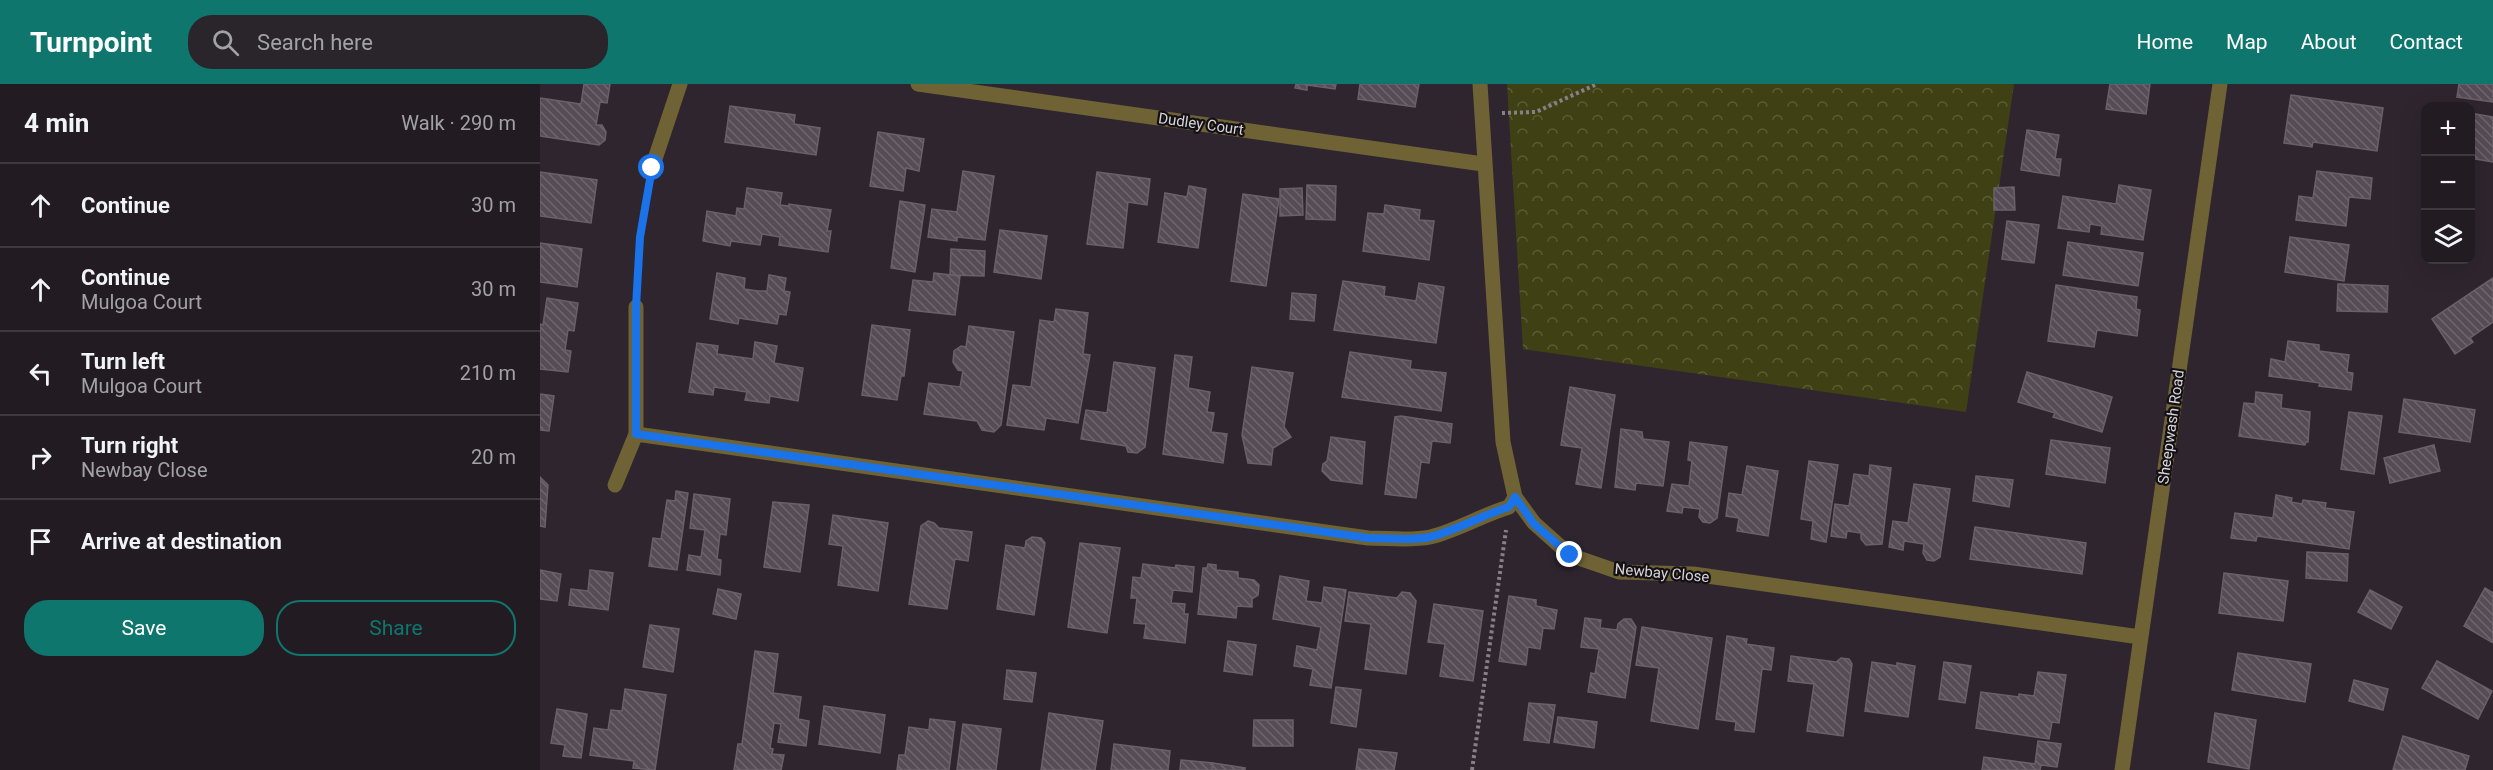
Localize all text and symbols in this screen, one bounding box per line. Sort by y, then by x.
search box [188,15,608,69]
text: Turnpoint [30,26,152,59]
icon: search [209,26,242,59]
text: Search here [257,30,373,55]
text: Home [2137,30,2193,54]
text: Map [2226,30,2268,54]
text: About [2301,30,2357,54]
text: Contact [2390,30,2463,54]
map controls [2421,102,2475,264]
button: + [2421,102,2475,156]
text: 4 min [24,108,89,138]
street label: Dudley Court [1157,109,1245,139]
text: Walk · 290 m [401,111,516,135]
route start [638,154,664,180]
button: − [2421,156,2475,210]
icon: ahead [24,189,57,222]
text: Continue [81,193,170,218]
text: 30 m [471,193,516,217]
button: layers [2421,210,2475,264]
text: Continue [81,265,170,290]
icon: ahead [24,273,57,306]
text: 30 m [471,277,516,301]
text: Mulgoa Court [81,290,202,314]
text: Turn left [81,349,165,374]
icon: left [24,357,57,390]
text: 210 m [460,361,516,385]
street label: Sheepwash Road [2154,369,2188,485]
text: Mulgoa Court [81,374,202,398]
text: Turn right [81,433,178,458]
icon: right [24,441,57,474]
text: 20 m [471,445,516,469]
text: Newbay Close [81,458,208,482]
icon: arrive [24,525,57,558]
text: Arrive at destination [81,529,282,554]
route end [1556,541,1582,567]
street label: Newbay Close [1614,560,1710,586]
button: Save [24,600,264,656]
button: Share [276,600,516,656]

